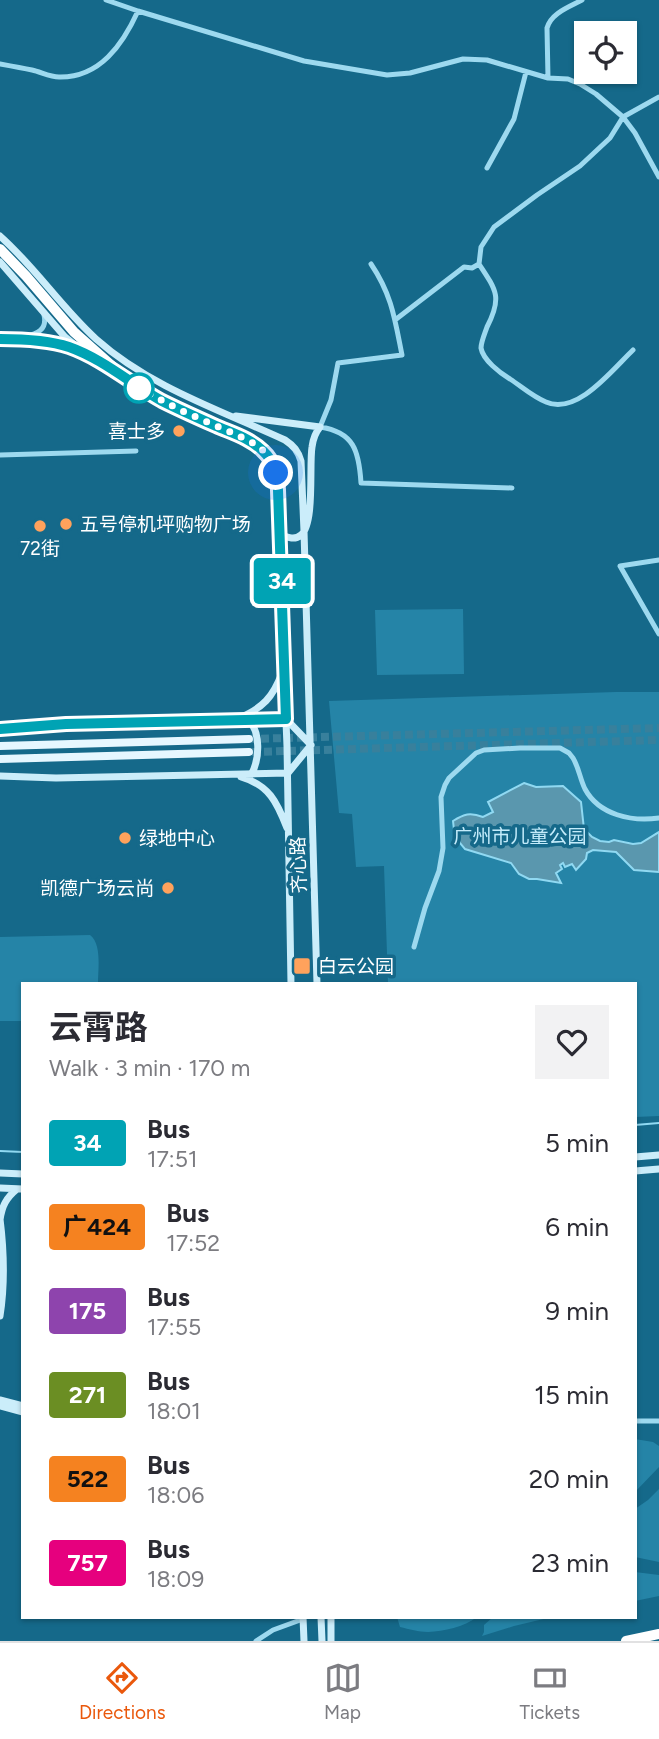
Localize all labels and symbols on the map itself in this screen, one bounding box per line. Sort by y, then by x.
unlabelled marker [124,373,154,403]
place label: 喜士多 [108,420,165,443]
marker: 喜士多 [171,423,187,439]
your location [258,455,293,490]
place label: 五号停机坪购物广场 [80,513,251,536]
marker: 五号停机坪购物广场 [58,516,74,532]
marker: 72街 [32,518,48,534]
place label: 72街 [20,537,60,560]
line badge: 34 [250,558,314,604]
park label: 广州市儿童公园 [453,825,587,848]
place label: 绿地中心 [139,827,215,850]
marker: 绿地中心 [117,830,133,846]
street label: 齐心路 [286,836,311,894]
place label: 凯德广场云尚 [40,877,154,900]
marker: 凯德广场云尚 [160,880,176,896]
place label: 白云公园 [318,955,394,978]
marker: 白云公园 [292,956,312,976]

